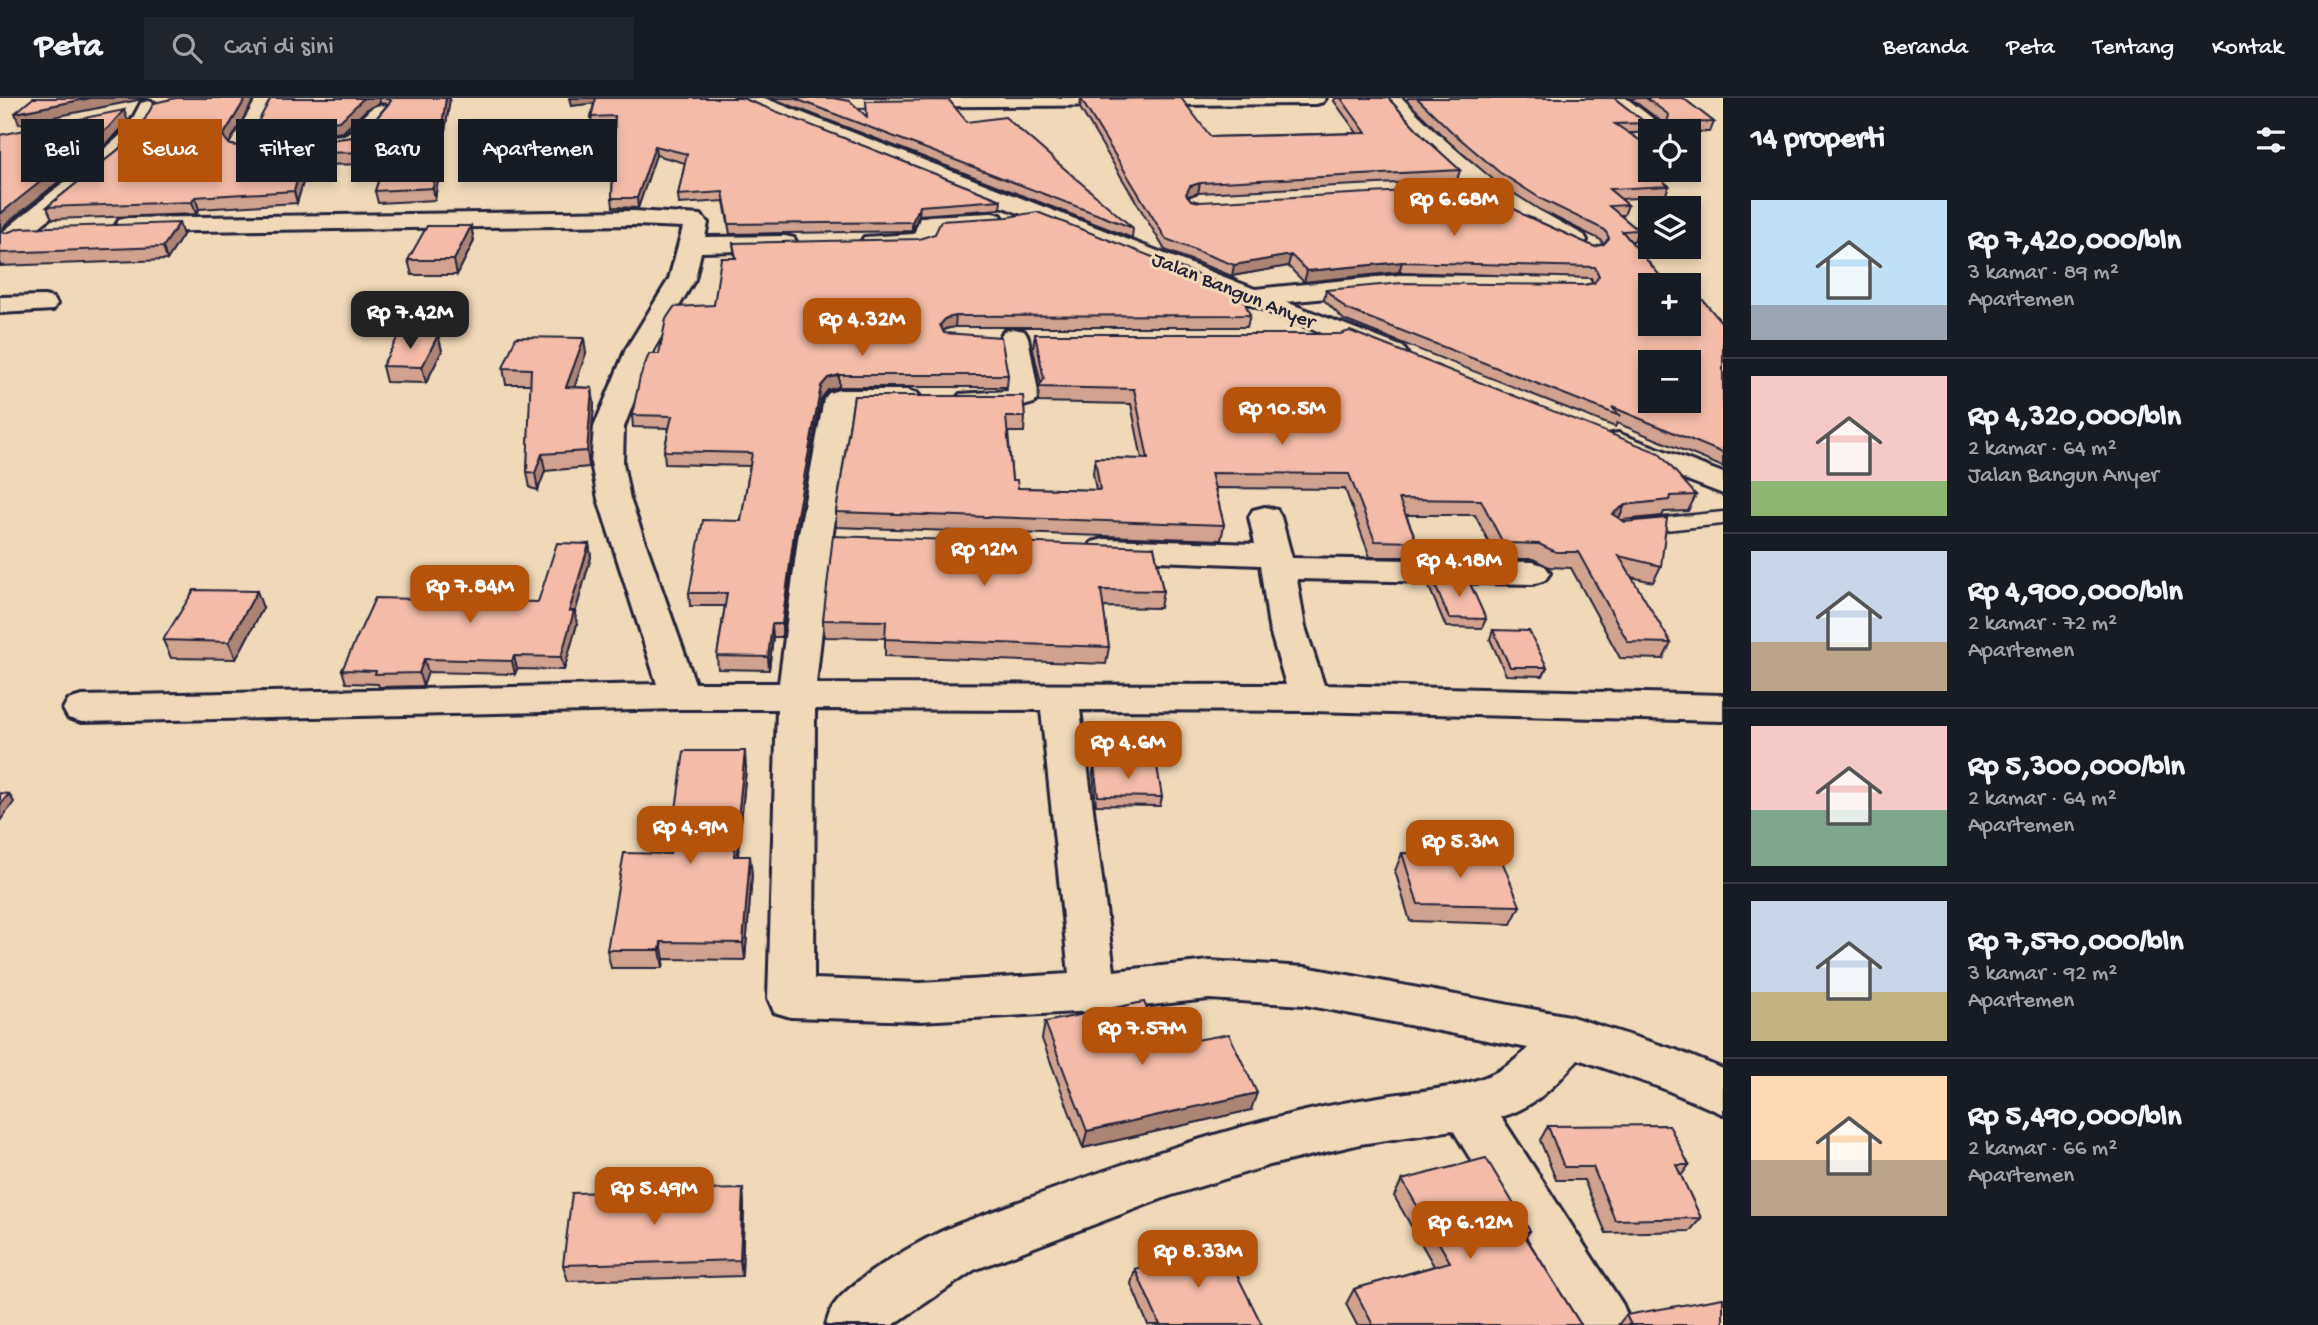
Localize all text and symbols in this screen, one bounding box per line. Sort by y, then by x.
search box [144,17,634,80]
text: Peta [35,29,102,67]
icon: search [168,29,206,67]
text: Cari di sini [224,33,334,64]
text: Beranda [1883,34,1968,63]
text: Peta [2006,34,2055,63]
text: Tentang [2093,34,2174,63]
text: Kontak [2212,34,2283,63]
chip: Beli [21,119,104,182]
chip: Sewa [118,119,222,182]
chip: Filter [236,119,337,182]
chip: Baru [351,119,444,182]
chip: Apartemen [458,119,617,182]
map controls [1638,119,1701,413]
button: locate [1638,119,1701,182]
icon: filters [2252,121,2290,159]
text: 14 properti [1751,123,1885,158]
pin: Rp 6.68M [1382,178,1526,238]
text: Rp 6.68M [1410,187,1498,214]
button: layers [1638,196,1701,259]
text: Rp 7,420,000/bln [1968,225,2181,260]
icon: home [1807,228,1891,312]
street label: Jalan Bangun Anyer [1147,248,1320,337]
text: 3 kamar · 89 m² [1968,260,2119,287]
button: + [1638,273,1701,336]
text: Apartemen [1968,287,2074,314]
pin: Rp 7.42M [338,292,482,351]
pin: Rp 4.32M [790,299,934,358]
text: Rp 7.42M [367,300,453,327]
text: Rp 4.32M [819,307,905,334]
button: − [1638,350,1701,413]
pin: Rp 10.5M [1210,388,1354,447]
text: Rp 10.5M [1239,396,1325,423]
text: Rp 4,320,000/bln [1968,401,2181,436]
icon: home [1807,404,1891,488]
text: 2 kamar · 64 m² [1968,436,2117,463]
text: Jalan Bangun Anyer [1968,463,2159,490]
pin: Rp 12M [927,528,1041,588]
text: Rp 12M [951,537,1017,564]
pin: Rp 4.18M [1387,540,1531,599]
text: Rp 4.18M [1417,548,1501,575]
pin: Rp 7.84M [398,566,542,625]
text: Rp 7.84M [426,574,514,601]
text: Rp 4,900,000/bln [1968,576,2183,611]
icon: home [1807,579,1891,663]
text: 2 kamar · 72 m² [1968,611,2117,638]
text: Apartemen [1968,638,2074,665]
pin: Rp 4.6M [1063,722,1193,781]
text: Rp 4.6M [1091,730,1165,757]
text: Rp 5,300,000/bln [1968,751,2185,786]
icon: home [1807,754,1891,838]
text: 2 kamar · 64 m² [1968,786,2117,813]
pin: Rp 4.9M [625,806,755,866]
text: Apartemen [1968,813,2074,840]
text: Rp 4.9M [653,815,727,842]
pin: Rp 5.3M [1395,820,1525,880]
text: Rp 5.3M [1422,829,1498,856]
text: Rp 7,570,000/bln [1968,926,2183,961]
icon: home [1807,929,1891,1013]
text: 3 kamar · 92 m² [1968,961,2117,988]
text: Apartemen [1968,988,2074,1015]
pin: Rp 7.57M [1070,1007,1214,1067]
text: Rp 7.57M [1098,1016,1186,1043]
text: Rp 5,490,000/bln [1968,1101,2181,1136]
icon: home [1807,1104,1891,1188]
text: 2 kamar · 66 m² [1968,1136,2117,1163]
text: Apartemen [1968,1163,2074,1190]
pin: Rp 5.49M [582,1168,726,1227]
text: Rp 5.49M [611,1176,697,1203]
pin: Rp 6.12M [1398,1202,1542,1261]
text: Rp 6.12M [1428,1210,1512,1237]
pin: Rp 8.33M [1126,1230,1270,1290]
text: Rp 8.33M [1154,1239,1242,1266]

